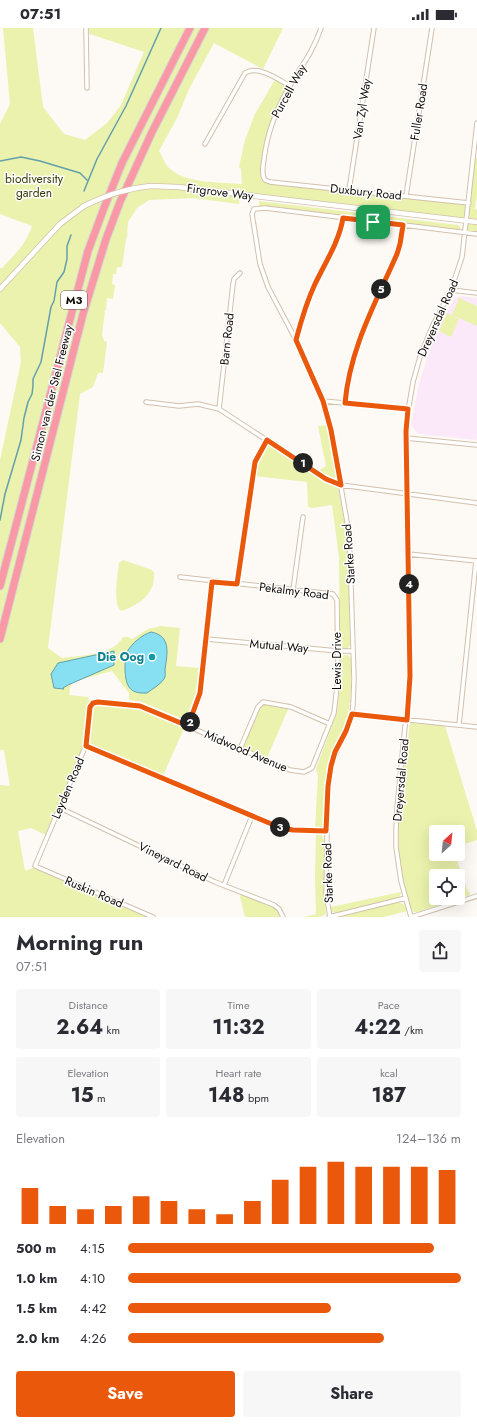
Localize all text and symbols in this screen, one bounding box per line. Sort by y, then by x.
text: 07:51 [20,3,61,25]
street label: Purcell Way [267,60,312,121]
street label: Van Zyl Way [348,76,376,141]
street label: Fuller Road [406,82,432,142]
park label: biodiversity garden [5,170,64,202]
street label: Firgrove Way [186,179,255,205]
street label: Duxbury Road [329,179,403,205]
pin [356,205,390,239]
icon: arrive [362,211,384,233]
street label: Dreyersdal Road [413,276,463,360]
pin: 5 [371,279,391,299]
text: 5 [377,281,385,297]
road number: M3 [61,291,87,309]
street label: Barn Road [215,312,239,366]
street label: Simon van der Stel Freeway [26,322,78,463]
pin: 1 [293,453,313,473]
text: 1 [300,455,306,471]
street label: Starke Road [338,523,360,585]
pin: 4 [399,574,419,594]
text: 4 [405,576,413,592]
street label: Pekalmy Road [258,578,330,604]
street label: Lewis Drive [328,632,346,690]
street label: Mutual Way [249,634,310,658]
place label: Die Oog [97,648,144,666]
marker: Die Oog [147,652,157,662]
pin: 2 [180,712,200,732]
text: 2 [186,714,194,730]
street label: Midwood Avenue [202,725,290,777]
street label: Dreyersdal Road [388,738,414,822]
street label: Leyden Road [47,754,89,822]
pin: 3 [270,817,290,837]
text: 3 [277,819,283,835]
north arrow [429,825,465,861]
map controls [429,825,465,905]
street label: Vineyard Road [135,838,211,886]
street label: Starke Road [318,843,338,903]
button: locate [429,869,465,905]
street label: Ruskin Road [62,872,126,912]
text: Morning run [16,926,143,958]
button: share [419,930,461,972]
text: 07:51 [16,957,48,976]
text: Distance [68,997,108,1013]
text: Time [227,997,250,1013]
text: Pace [378,997,400,1013]
text: 2.64 [56,1013,103,1042]
text: 11:32 [212,1013,265,1042]
text: 4:22 [354,1013,401,1042]
text: km [103,1022,120,1038]
text: /km [401,1022,423,1038]
text: Elevation [67,1065,109,1081]
text: Heart rate [216,1065,261,1081]
text: kcal [380,1065,398,1081]
text: 15 [71,1081,94,1110]
text: 148 [208,1081,245,1110]
text: 187 [372,1081,406,1110]
text: m [94,1090,106,1106]
text: bpm [245,1090,269,1106]
text: Elevation [16,1129,65,1148]
text: 124–136 m [396,1129,461,1148]
text: 500 m [16,1239,56,1258]
text: 4:15 [80,1239,105,1258]
text: 1.0 km [16,1269,57,1288]
text: 4:10 [80,1269,105,1288]
text: 1.5 km [16,1299,57,1318]
text: 4:42 [80,1299,106,1318]
text: 2.0 km [16,1329,59,1348]
text: 4:26 [80,1329,106,1348]
button: Save [16,1371,235,1417]
button: Share [243,1371,461,1417]

